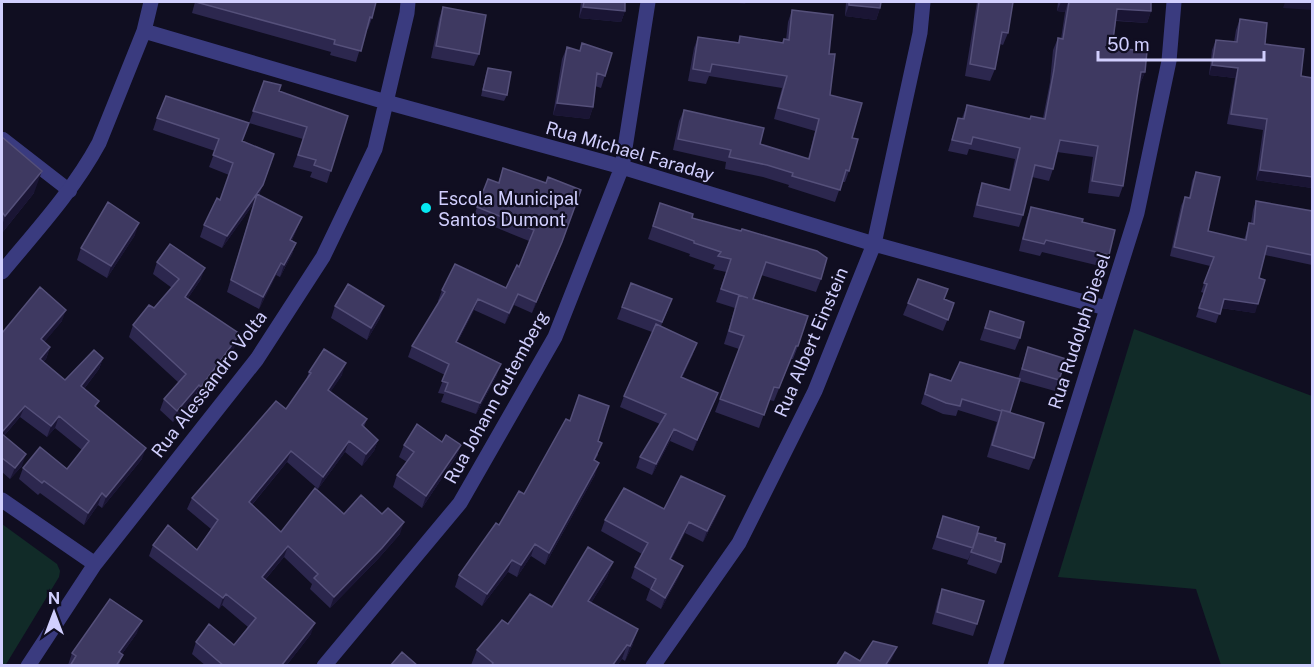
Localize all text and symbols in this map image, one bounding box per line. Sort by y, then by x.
scale bar [1098,24,1264,62]
text: 50 m [1107,34,1150,55]
street label: Rua Michael Faraday [543,117,717,185]
place label: Escola Municipal Santos Dumont [438,188,579,230]
marker: Escola Municipal Santos Dumont [419,201,433,215]
street label: Rua Rudolph Diesel [1044,250,1114,412]
street label: Rua Albert Einstein [770,264,852,420]
street label: Rua Alessandro Volta [147,307,271,461]
street label: Rua Johann Gutemberg [440,307,552,487]
north arrow [24,583,84,643]
text: N [48,589,60,608]

